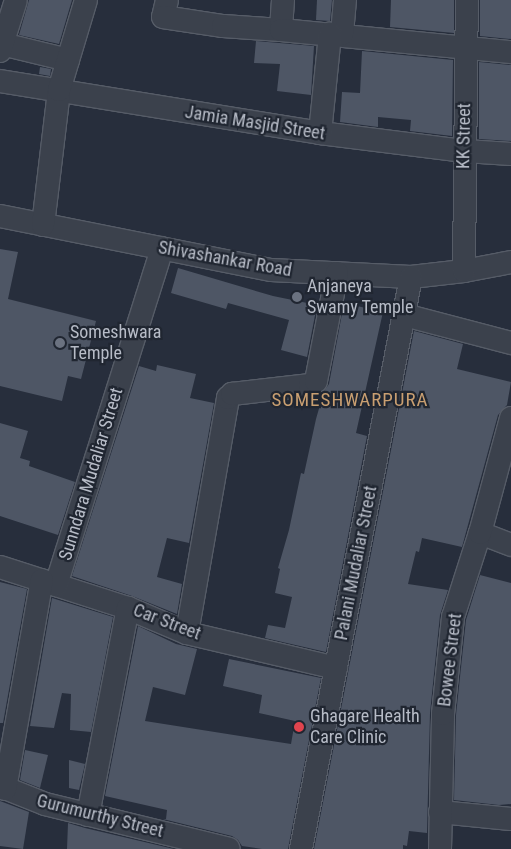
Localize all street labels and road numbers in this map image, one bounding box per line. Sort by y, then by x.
street label: Jamia Masjid Street [183,101,327,145]
street label: KK Street [453,103,475,169]
street label: Shivashankar Road [157,237,293,281]
street label: Sunndara Mudaliar Street [54,385,128,563]
street label: Palani Mudaliar Street [330,484,382,642]
street label: Car Street [130,599,204,645]
street label: Bowee Street [434,612,466,708]
street label: Gurumurthy Street [35,790,165,842]

